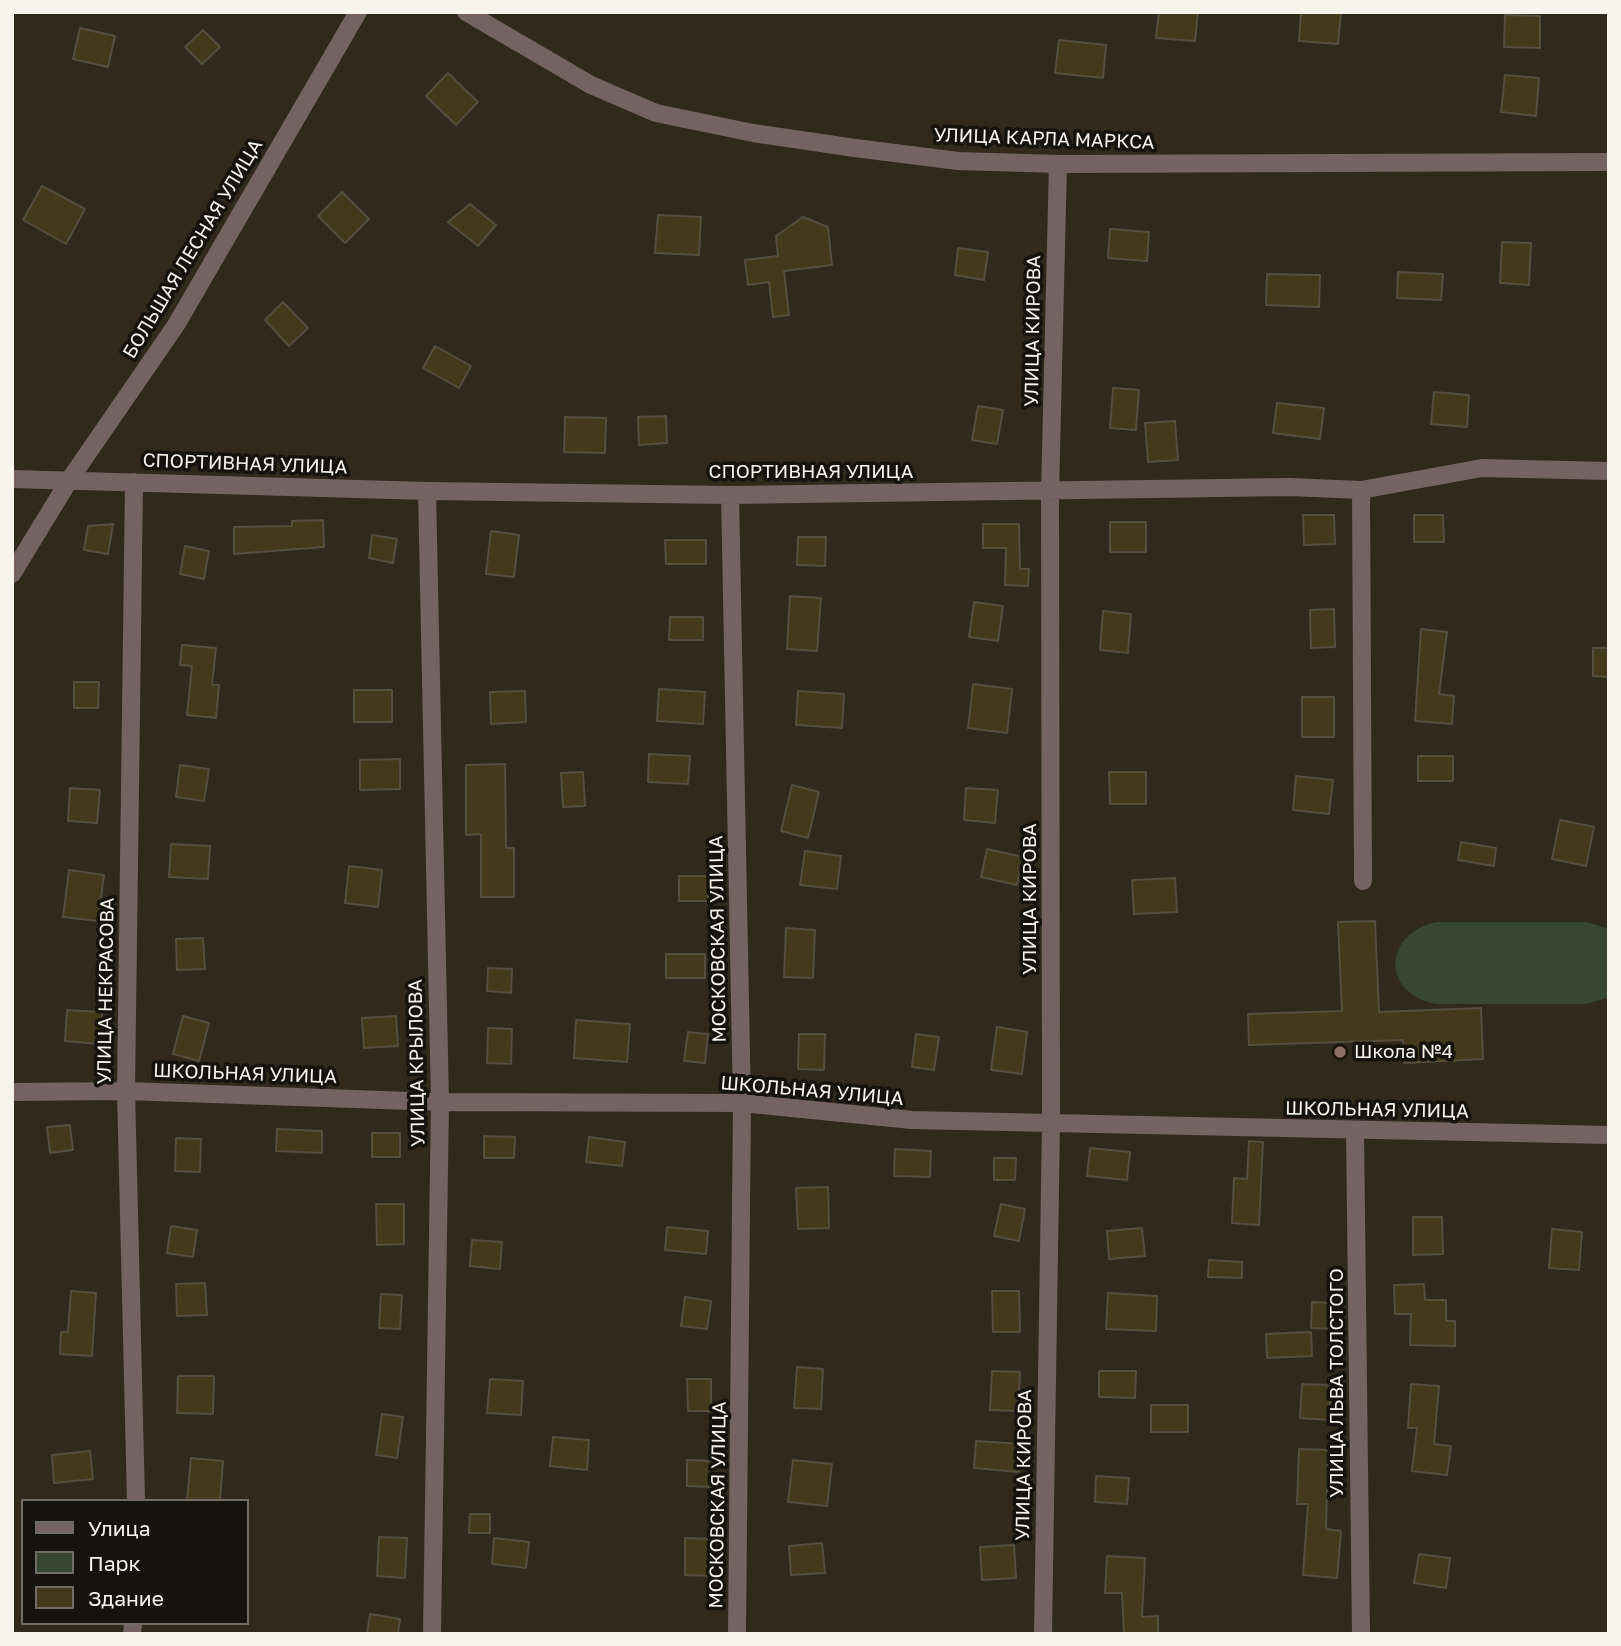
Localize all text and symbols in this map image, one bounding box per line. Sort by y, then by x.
street label: УЛИЦА КАРЛА МАРКСА [933,124,1155,154]
street label: БОЛЬШАЯ ЛЕСНАЯ УЛИЦА [118,135,268,363]
street label: УЛИЦА КИРОВА [1020,255,1046,407]
street label: СПОРТИВНАЯ УЛИЦА [142,449,348,479]
street label: СПОРТИВНАЯ УЛИЦА [709,461,913,483]
street label: УЛИЦА КИРОВА [1019,823,1041,975]
street label: МОСКОВСКАЯ УЛИЦА [705,835,731,1043]
street label: УЛИЦА НЕКРАСОВА [93,897,119,1085]
street label: УЛИЦА КРЫЛОВА [404,979,430,1147]
place label: Школа №4 [1354,1041,1453,1063]
marker: Школа №4 [1332,1044,1348,1060]
street label: ШКОЛЬНАЯ УЛИЦА [153,1059,337,1089]
street label: ШКОЛЬНАЯ УЛИЦА [719,1072,905,1110]
street label: ШКОЛЬНАЯ УЛИЦА [1285,1097,1469,1123]
street label: УЛИЦА ЛЬВА ТОЛСТОГО [1326,1268,1348,1498]
street label: УЛИЦА КИРОВА [1011,1389,1037,1541]
street label: МОСКОВСКАЯ УЛИЦА [705,1401,731,1609]
legend [21,1499,248,1625]
text: Улица [88,1515,151,1541]
text: Парк [88,1550,141,1576]
text: Здание [88,1585,164,1611]

